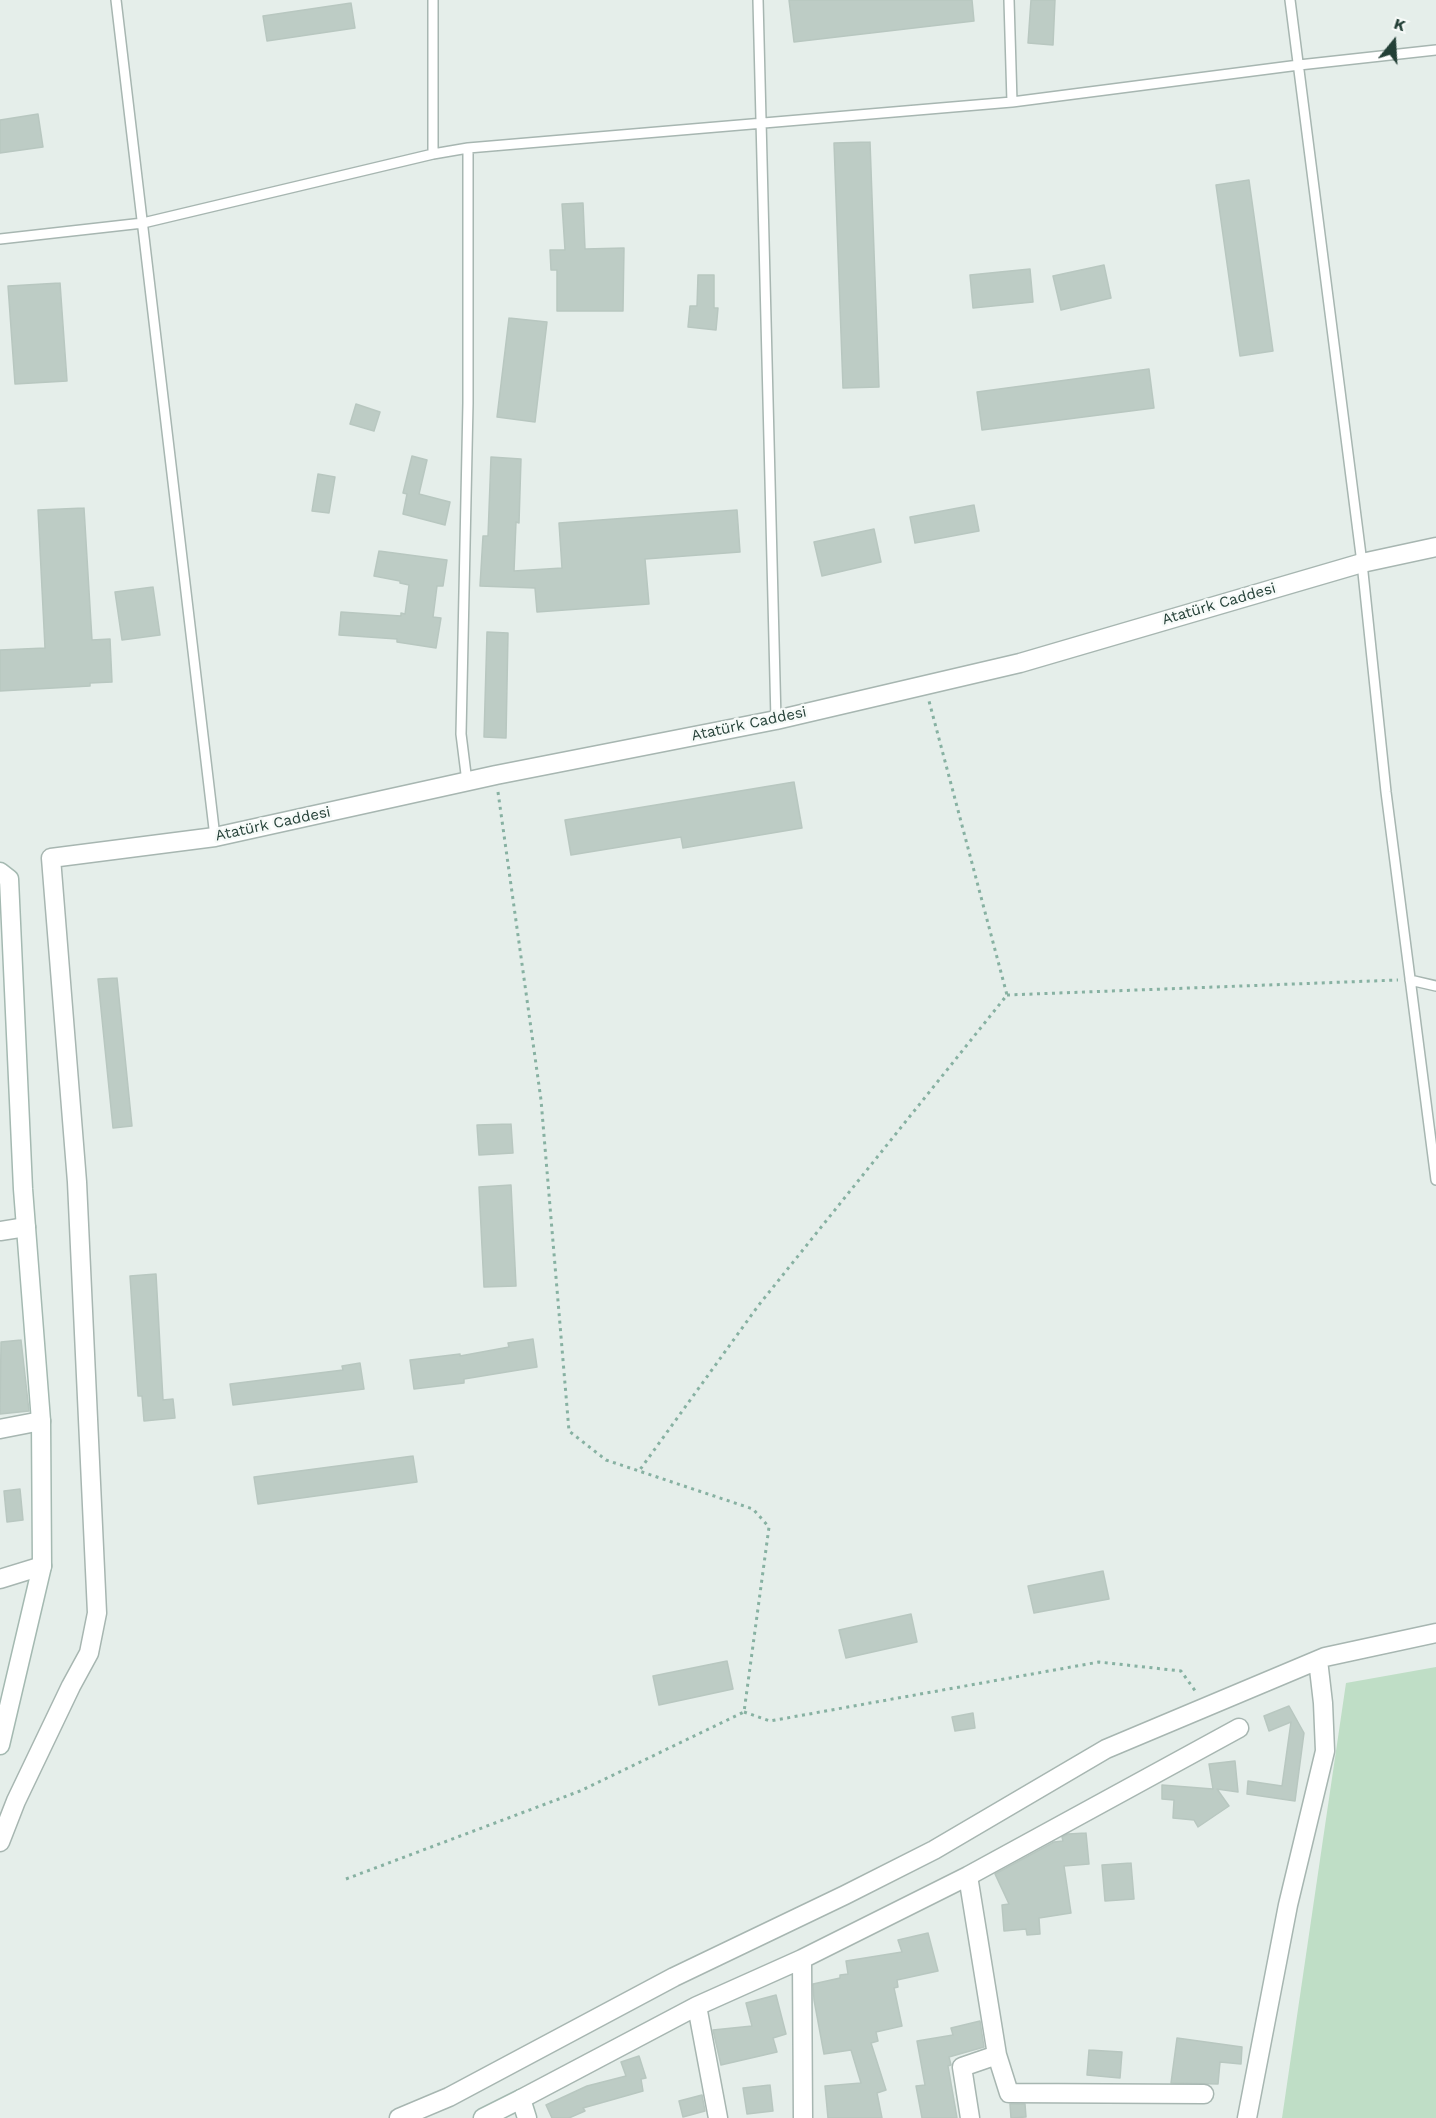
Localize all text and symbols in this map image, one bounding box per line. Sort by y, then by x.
north arrow [1364,12,1424,72]
text: K [1392,14,1408,35]
street label: Atatürk Caddesi [1160,579,1278,629]
street label: Atatürk Caddesi [690,703,808,745]
street label: Atatürk Caddesi [214,803,332,845]

